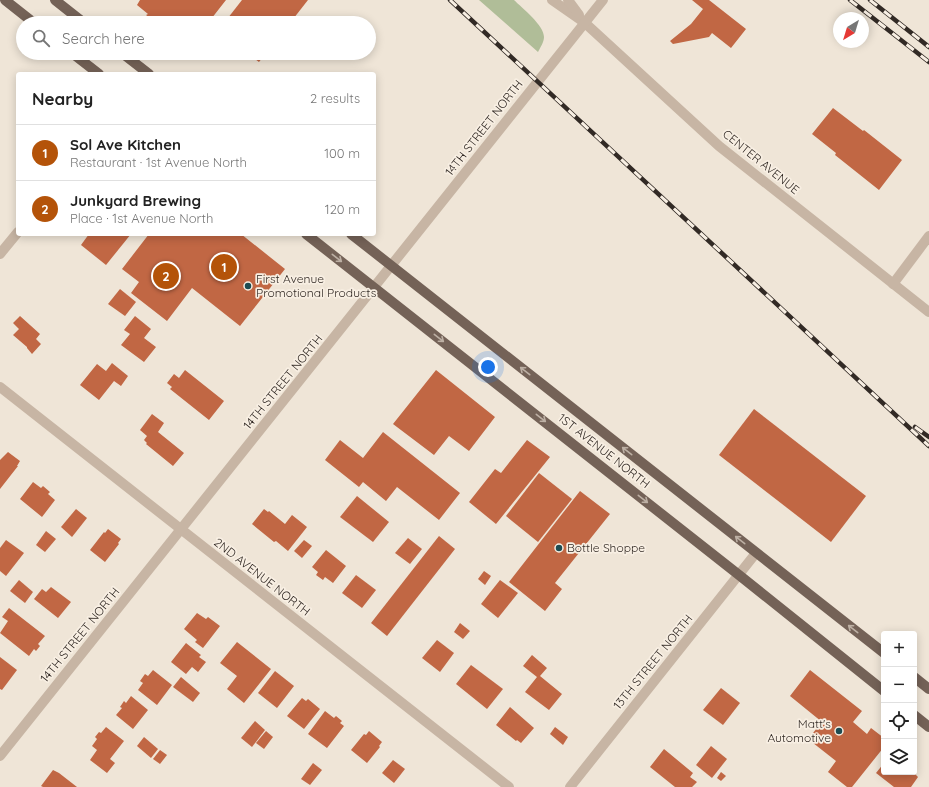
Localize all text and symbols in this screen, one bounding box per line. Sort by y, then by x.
north arrow [833,12,869,48]
search box [16,16,376,60]
icon: search [30,27,52,49]
text: Search here [62,29,145,48]
street label: 14TH STREET NORTH [441,77,526,179]
text: Nearby [32,88,93,109]
text: 2 results [310,90,360,106]
street label: CENTER AVENUE [720,126,803,197]
text: Sol Ave Kitchen [70,135,181,154]
text: 1 [42,145,48,161]
text: 100 m [324,145,360,161]
text: Restaurant · 1st Avenue North [70,154,247,170]
text: Junkyard Brewing [70,191,201,210]
text: 2 [41,201,49,217]
text: 120 m [325,201,360,217]
text: Place · 1st Avenue North [70,210,213,226]
pin: 1 [211,252,237,282]
one-way arrow [331,253,342,262]
pin: 2 [153,261,179,291]
place label: First Avenue Promotional Products [256,271,377,300]
marker: First Avenue Promotional Products [243,281,253,291]
street label: 14TH STREET NORTH [240,331,325,432]
one-way arrow [434,333,445,342]
your location [478,357,498,377]
one-way arrow [519,367,530,375]
street label: 1ST AVENUE NORTH [555,410,653,491]
one-way arrow [536,414,547,423]
one-way arrow [622,447,633,455]
one-way arrow [638,495,649,503]
street label: 2ND AVENUE NORTH [211,534,313,619]
one-way arrow [735,536,746,544]
place label: Bottle Shoppe [567,540,645,555]
marker: Bottle Shoppe [554,543,564,553]
street label: 14TH STREET NORTH [37,584,122,685]
street label: 13TH STREET NORTH [610,611,695,712]
one-way arrow [848,625,859,634]
map controls [881,631,917,775]
button: + [881,631,917,667]
button: − [881,667,917,703]
button: locate [881,703,917,739]
place label: Matt's Automotive [767,716,831,745]
marker: Matt's Automotive [834,726,844,736]
button: layers [881,739,917,775]

